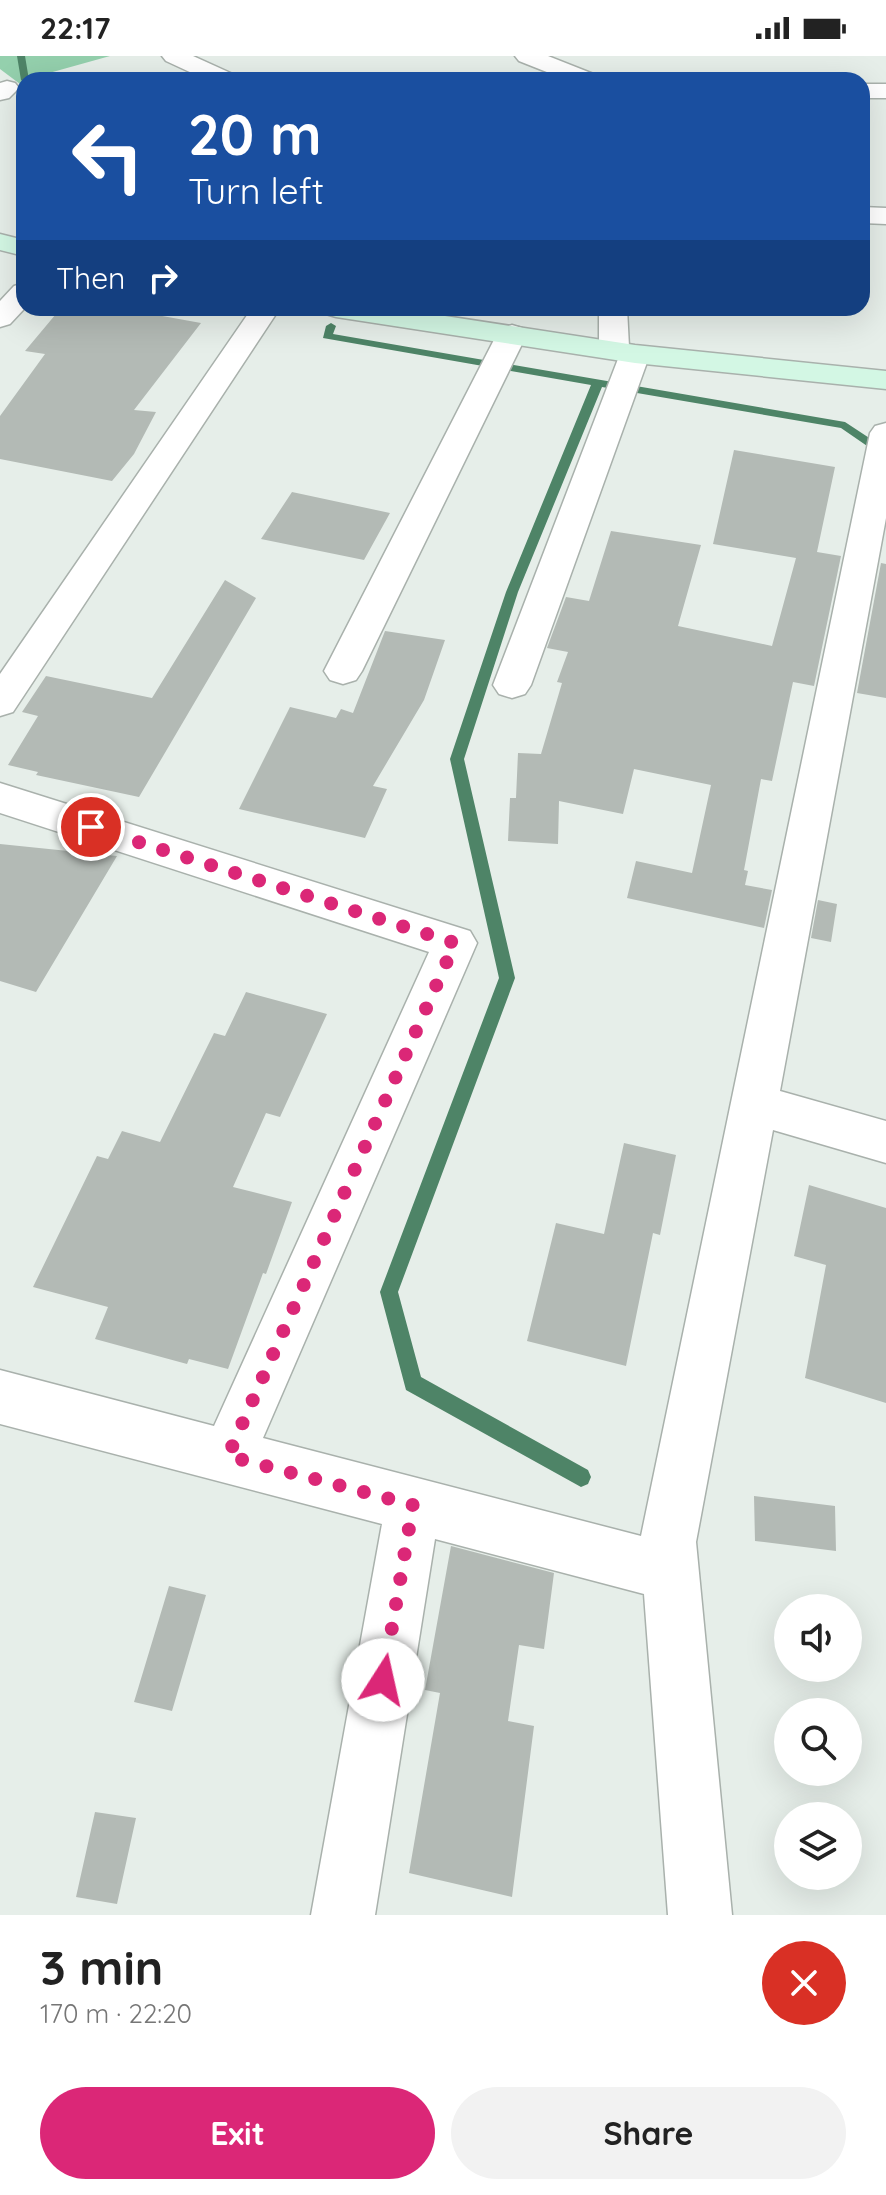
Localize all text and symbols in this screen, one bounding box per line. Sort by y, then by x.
text: 22:17 [40,9,110,47]
text: 20 m [188,99,322,169]
icon: left [56,104,160,208]
text: Turn left [188,168,324,213]
icon: right [141,256,185,300]
text: Then [56,259,125,297]
pin [57,793,125,861]
icon: arrive [69,805,113,849]
map controls [774,1594,862,1890]
button: sound [774,1594,862,1682]
position arrow [341,1638,425,1722]
button: search [774,1698,862,1786]
button: layers [774,1802,862,1890]
text: 3 min [40,1937,163,1997]
button: close [762,1941,846,2025]
text: 170 m · 22:20 [40,1997,192,2030]
button: Exit [40,2087,435,2179]
button: Share [451,2087,846,2179]

